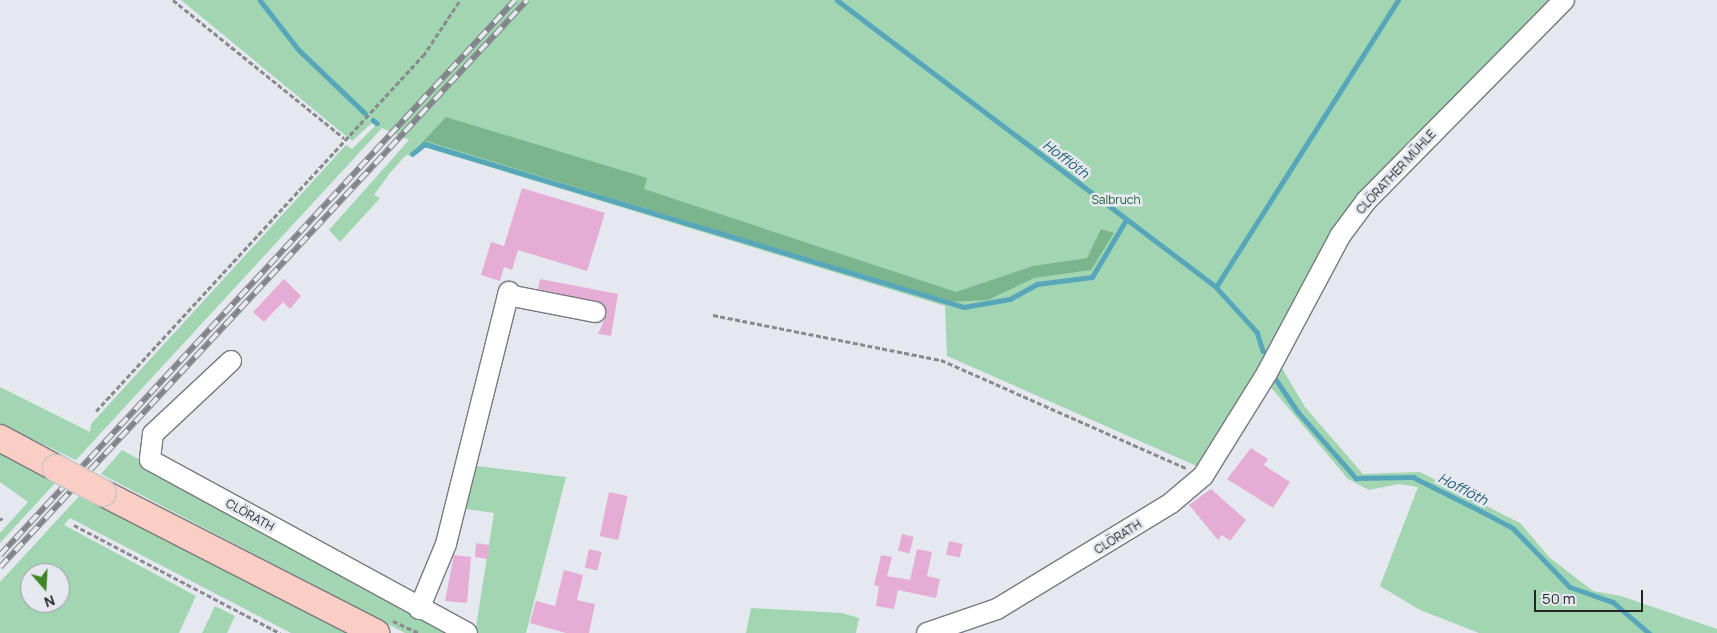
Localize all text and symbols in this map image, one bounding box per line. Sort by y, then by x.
street label: CLÖRATHER MÜHLE [1353,127,1439,217]
water label: Hofflöth [1040,136,1092,182]
park label: Salbruch [1091,193,1141,207]
water label: Hofflöth [1436,469,1490,509]
street label: CLÖRATH [223,496,277,534]
street label: CLÖRATH [1092,517,1144,557]
north arrow [20,563,70,613]
scale bar [1537,580,1646,612]
text: 50 m [1542,588,1576,609]
text: N [42,591,58,612]

